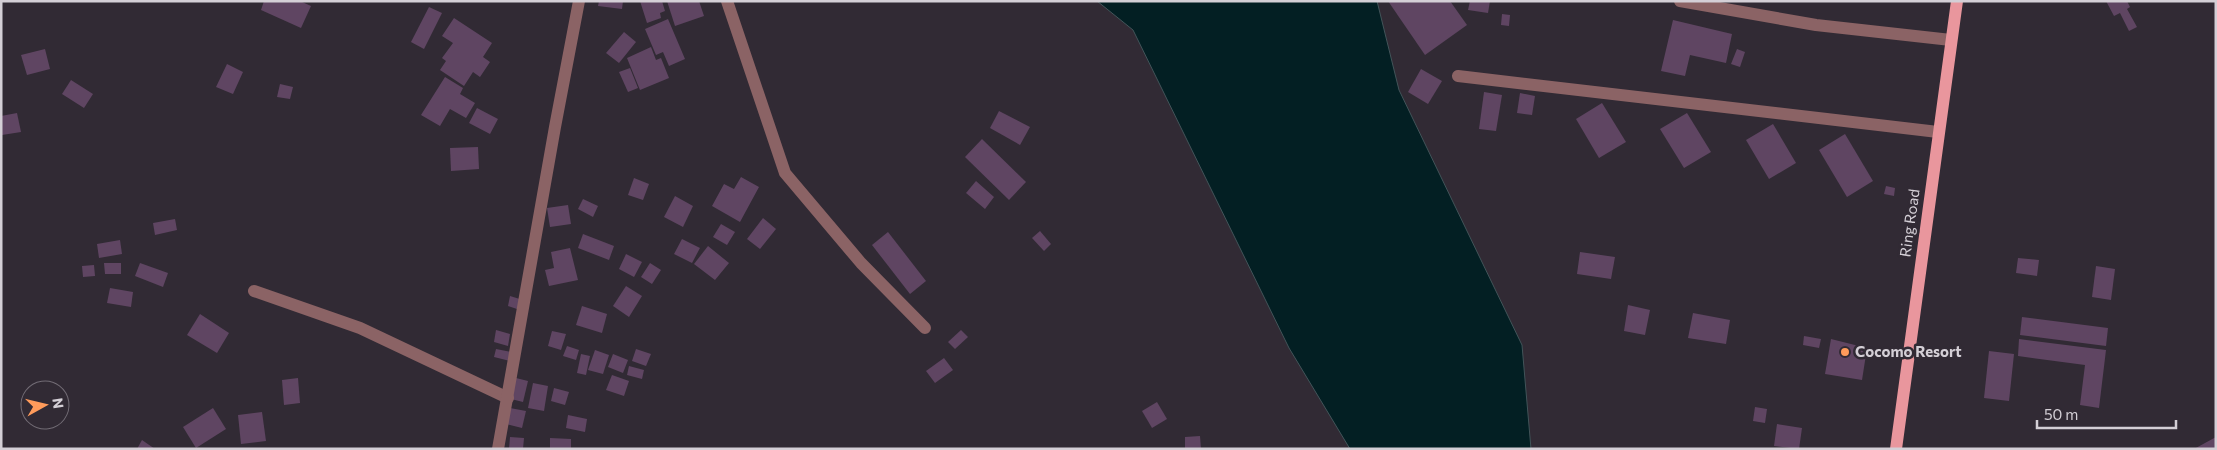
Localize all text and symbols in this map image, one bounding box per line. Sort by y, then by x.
street label: Ring Road [1895,188,1923,258]
place label: Cocomo Resort [1855,342,1962,360]
marker: Cocomo Resort [1839,346,1851,358]
north arrow [20,380,70,430]
text: N [49,397,68,410]
scale bar [2037,398,2176,430]
text: 50 m [2044,405,2078,423]

